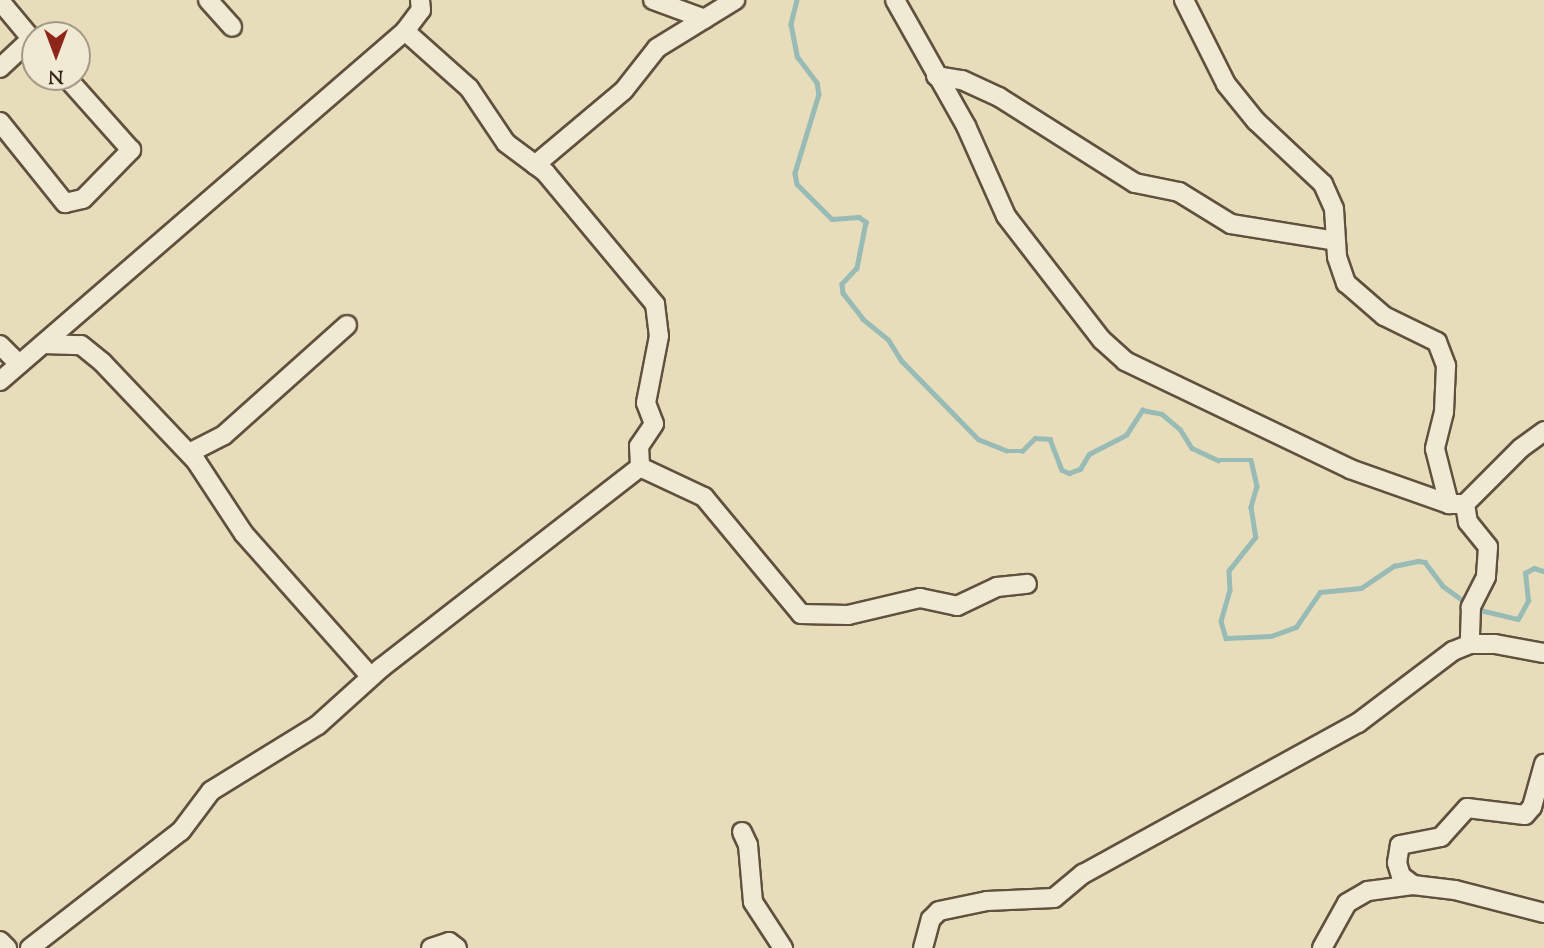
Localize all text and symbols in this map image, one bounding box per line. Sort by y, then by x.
north arrow [21,21,91,91]
text: N [48,62,64,89]

